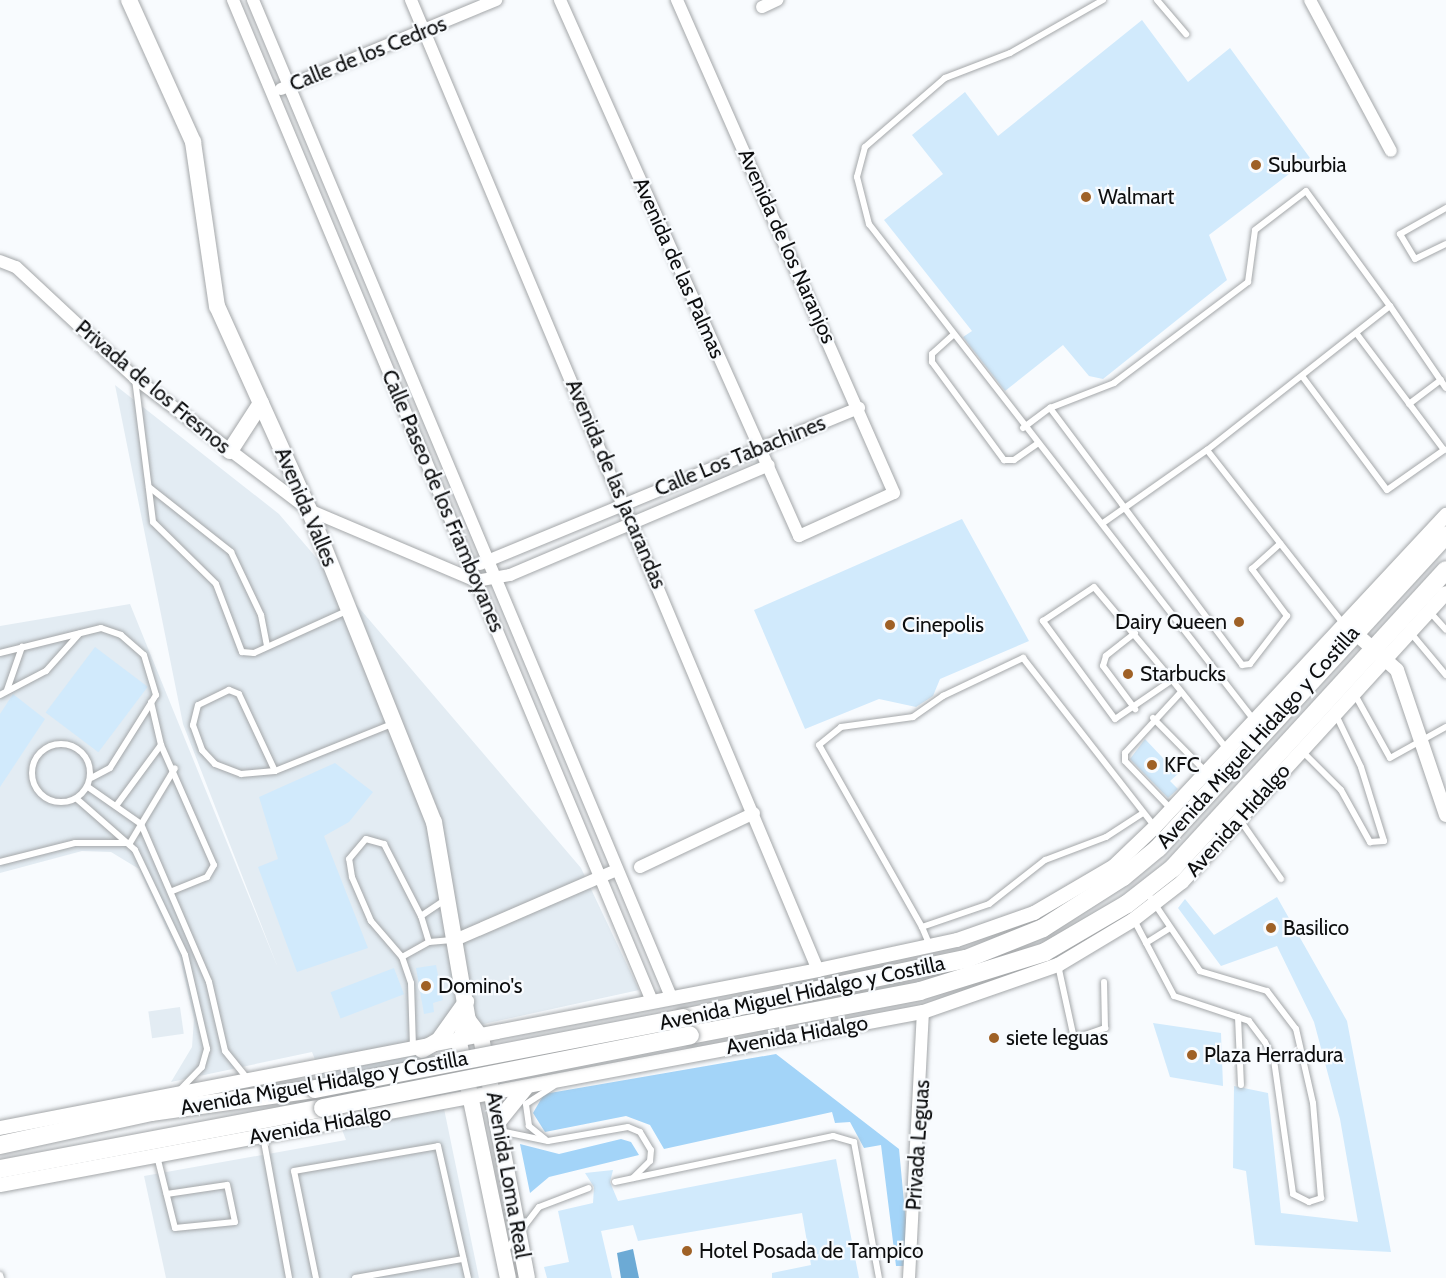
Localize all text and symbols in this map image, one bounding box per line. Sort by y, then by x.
street label: Calle de los Cedros [286,11,450,97]
street label: Avenida de los Naranjos [733,145,841,347]
place label: Suburbia [1268,152,1347,178]
marker: Suburbia [1249,158,1263,172]
street label: Avenida de las Palmas [628,174,730,362]
place label: Walmart [1098,184,1174,210]
marker: Walmart [1079,190,1093,204]
street label: Privada de los Fresnos [70,315,236,459]
street label: Calle Paseo de los Framboyanes [376,366,510,636]
street label: Avenida de las Jacarandas [560,376,672,592]
street label: Calle Los Tabachines [651,410,829,502]
street label: Avenida Valles [270,444,342,570]
place label: Dairy Queen [1115,609,1227,635]
place label: Cinepolis [902,612,984,638]
marker: Dairy Queen [1232,615,1246,629]
marker: Cinepolis [883,618,897,632]
street label: Avenida Miguel Hidalgo y Costilla [1151,620,1365,854]
place label: Starbucks [1140,661,1226,687]
marker: Starbucks [1121,667,1135,681]
place label: KFC [1164,752,1200,778]
marker: KFC [1145,758,1159,772]
street label: Avenida Hidalgo [1181,758,1295,882]
place label: Basilico [1283,915,1349,941]
marker: Basilico [1264,921,1278,935]
street label: Avenida Miguel Hidalgo y Costilla [657,950,947,1036]
place label: Domino's [438,973,522,999]
marker: Domino's [419,979,433,993]
street label: Avenida Hidalgo [724,1010,870,1060]
place label: siete leguas [1006,1025,1108,1051]
marker: siete leguas [987,1031,1001,1045]
place label: Plaza Herradura [1204,1042,1343,1068]
street label: Avenida Miguel Hidalgo y Costilla [178,1045,470,1121]
marker: Plaza Herradura [1185,1048,1199,1062]
street label: Privada Leguas [901,1079,935,1211]
street label: Avenida Loma Real [481,1090,535,1260]
street label: Avenida Hidalgo [247,1100,393,1150]
place label: Hotel Posada de Tampico [699,1238,924,1264]
marker: Hotel Posada de Tampico [680,1244,694,1258]

